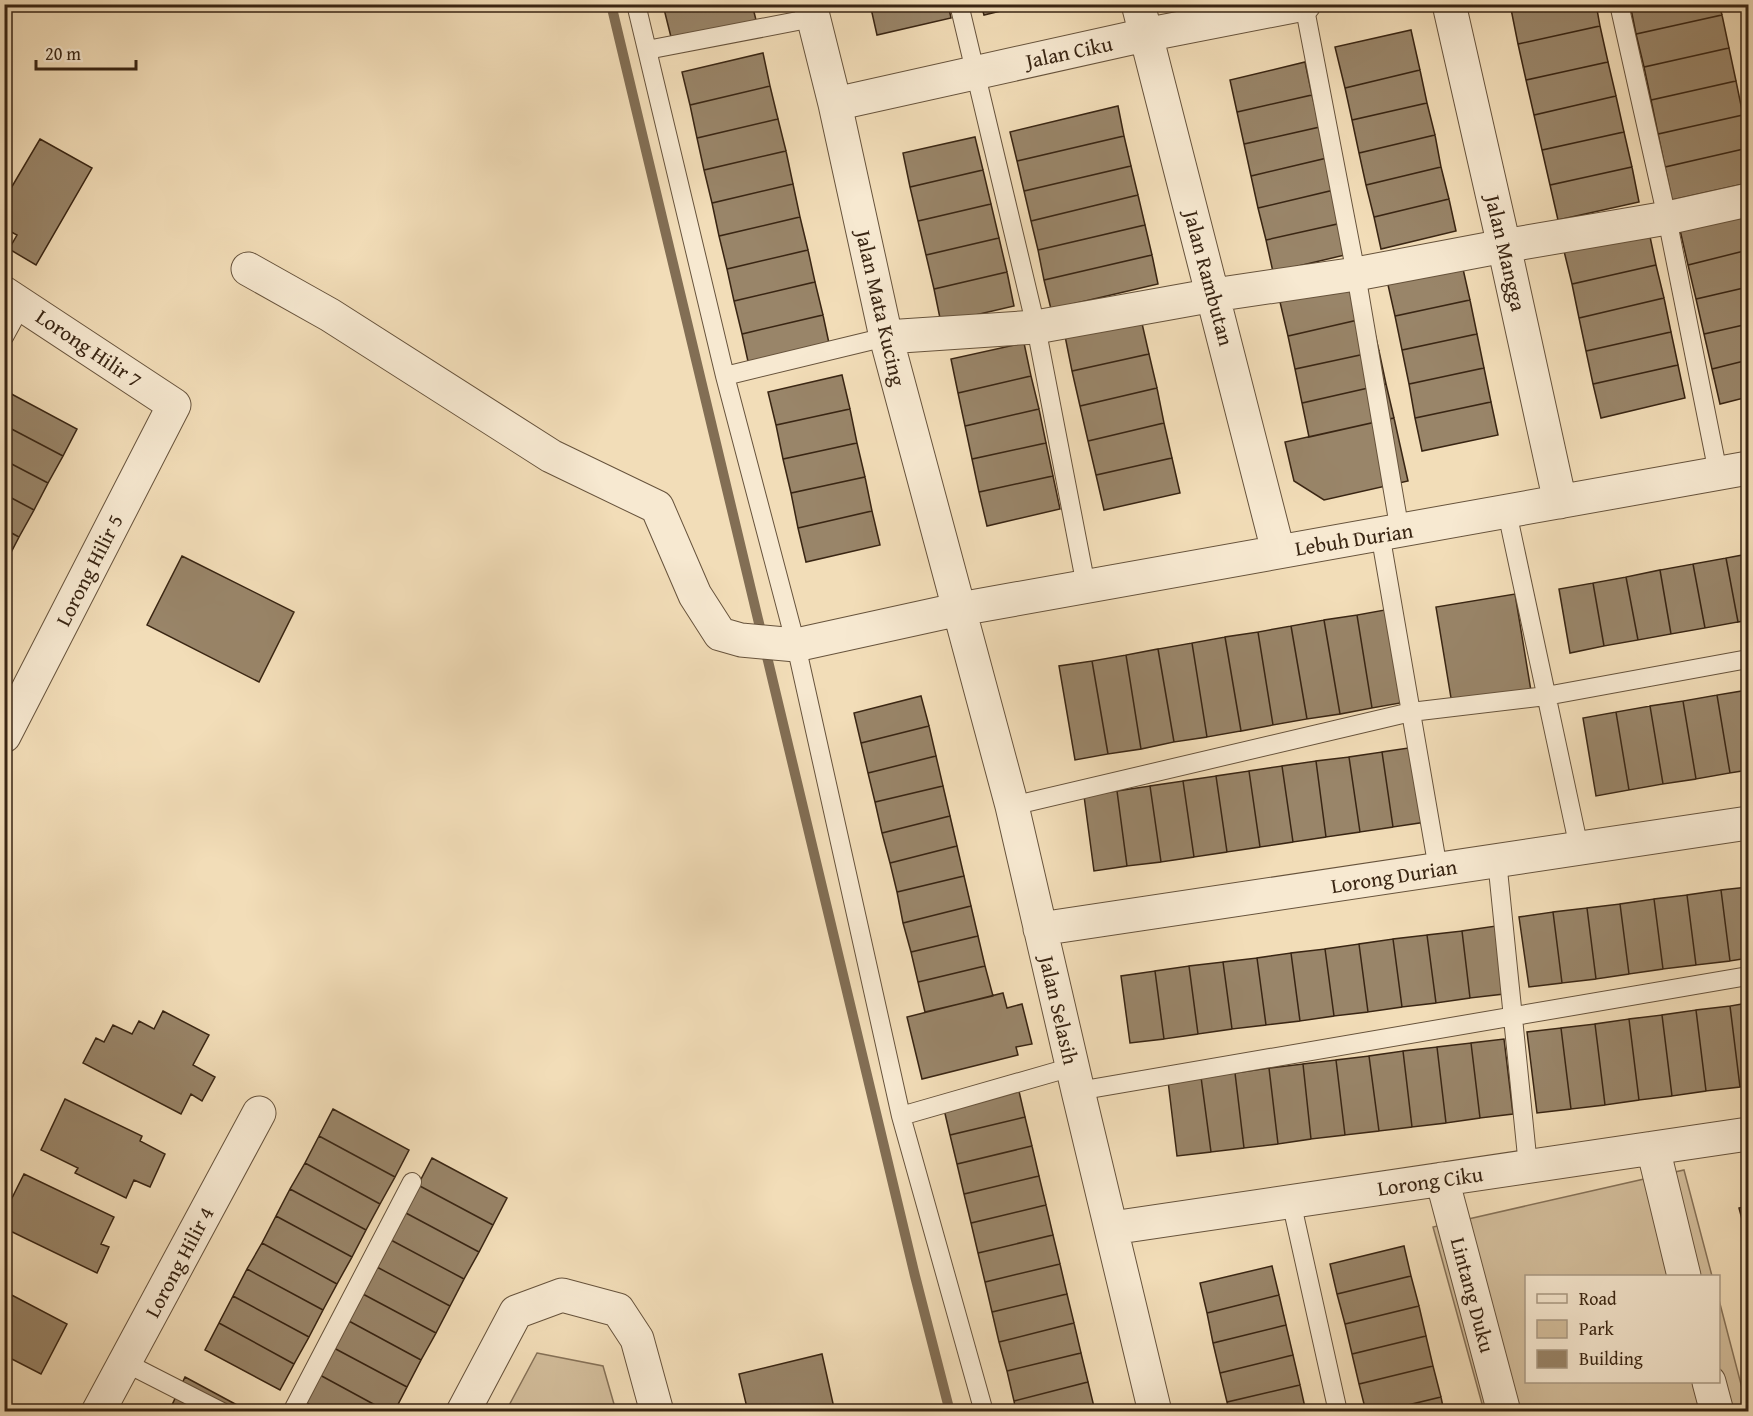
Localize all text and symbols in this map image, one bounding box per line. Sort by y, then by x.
street label: Jalan Ciku [1020,28,1116,77]
scale bar [36,33,136,71]
text: 20 m [45,40,81,67]
street label: Jalan Mangga [1477,189,1534,314]
street label: Jalan Rambutan [1175,204,1242,349]
street label: Jalan Mata Kucing [847,224,914,390]
street label: Lorong Hilir 7 [30,301,148,395]
street label: Lorong Hilir 5 [48,509,130,631]
street label: Lebuh Durian [1293,514,1415,564]
street label: Lorong Durian [1329,851,1459,901]
street label: Jalan Selasih [1031,950,1087,1068]
street label: Lorong Ciku [1375,1158,1485,1204]
street label: Lorong Hilir 4 [137,1201,221,1323]
street label: Lintang Duku [1443,1234,1503,1357]
legend [1525,1275,1720,1383]
text: Road [1579,1285,1617,1312]
text: Park [1579,1315,1615,1342]
text: Building [1579,1345,1643,1372]

